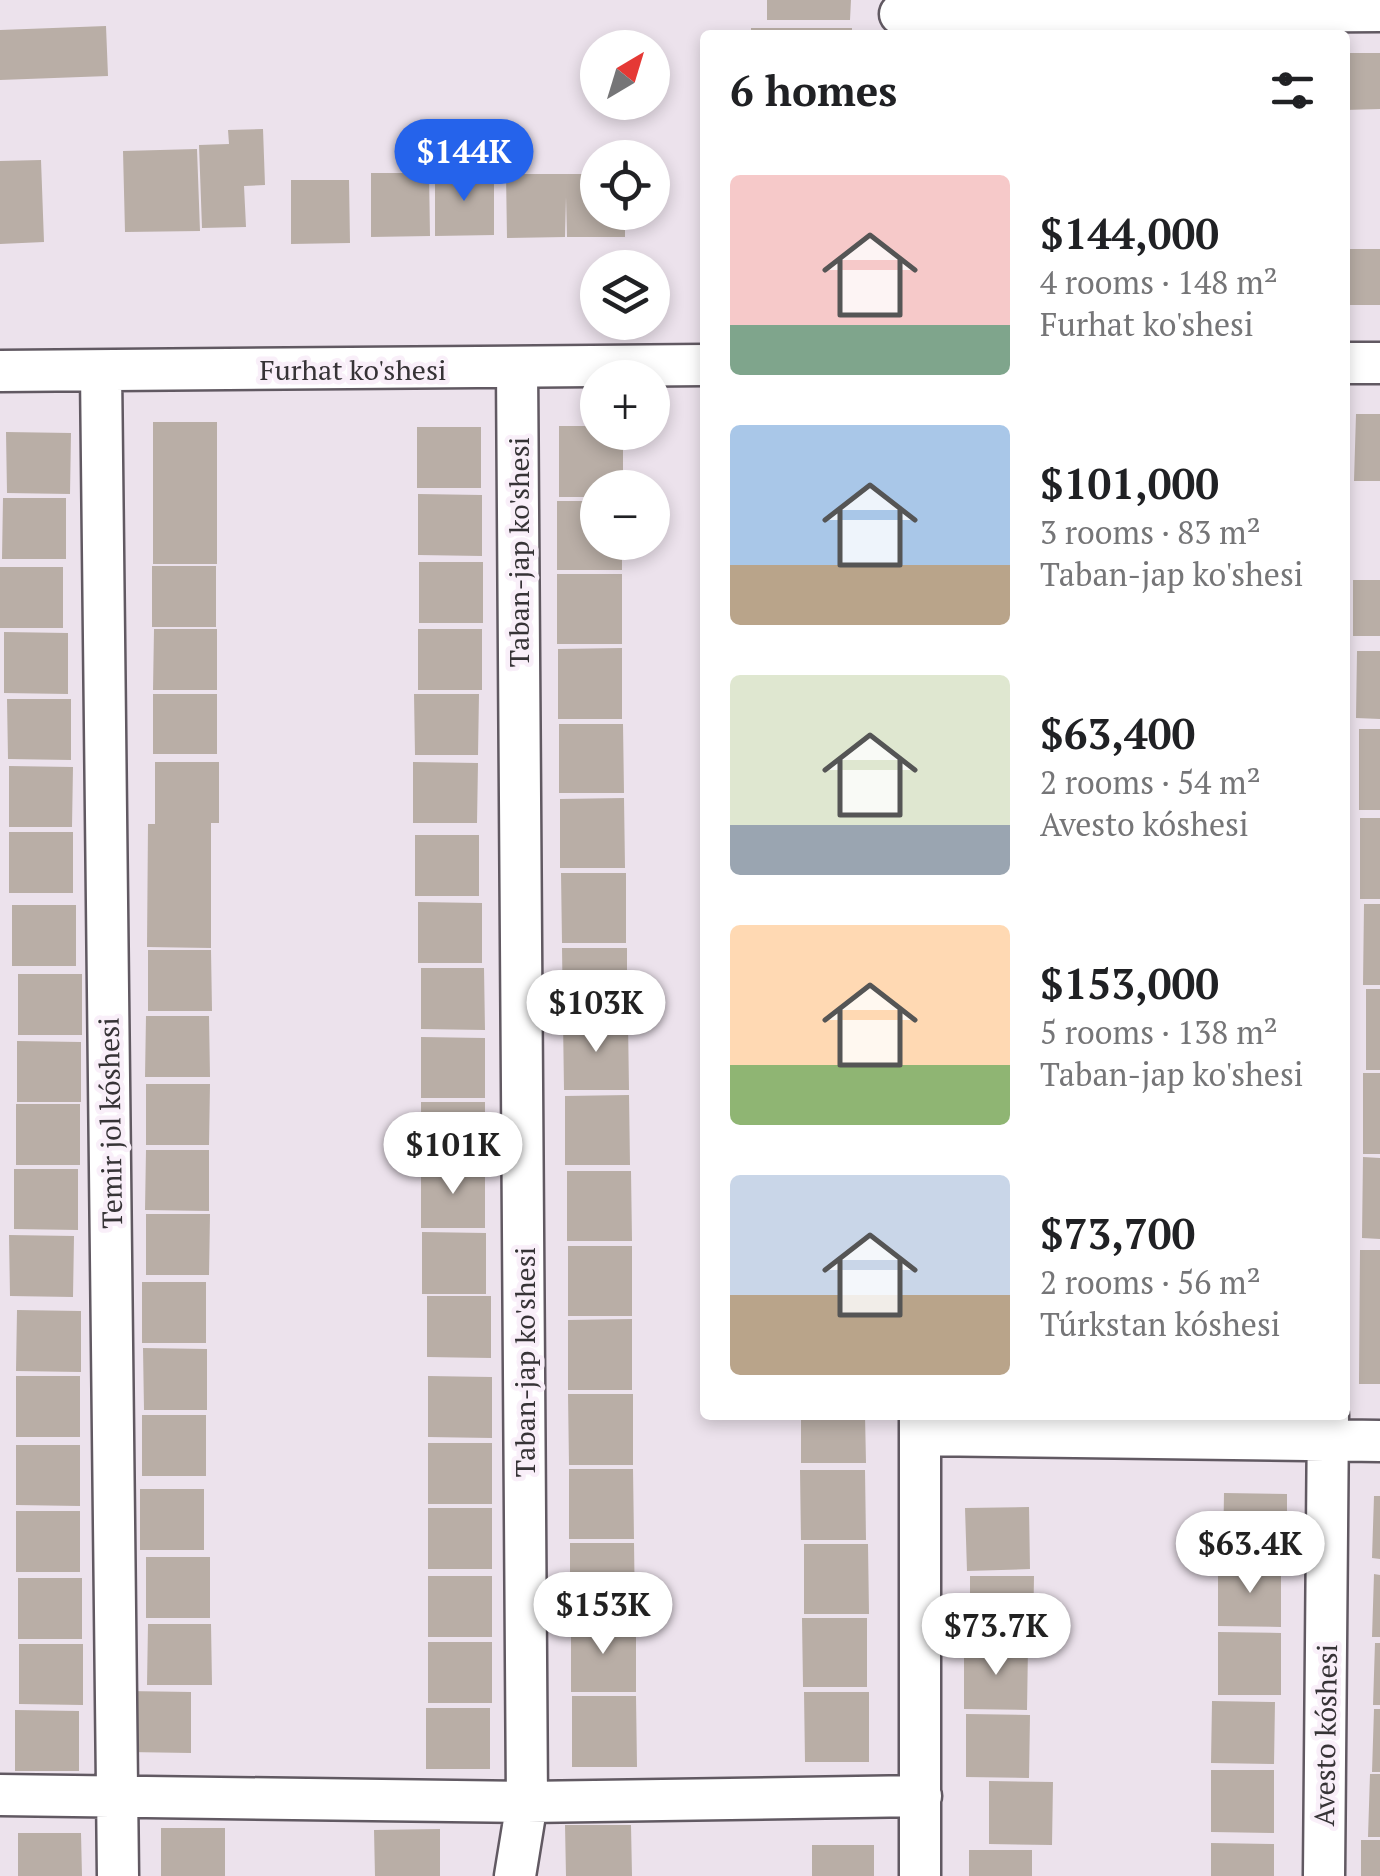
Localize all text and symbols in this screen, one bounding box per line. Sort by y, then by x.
north arrow [580,30,670,120]
map controls [580,30,670,560]
text: 6 homes [730,62,897,118]
icon: filters [1265,63,1320,118]
pin: $144K [394,119,534,204]
text: $144K [416,130,512,172]
button: locate [580,140,670,230]
text: $144,000 [1040,205,1219,261]
icon: home [810,215,930,335]
button: layers [580,250,670,340]
text: 4 rooms · 148 m² [1040,261,1278,303]
text: Furhat ko'shesi [1040,303,1254,345]
street label: Furhat ko'shesi [260,351,446,388]
button: + [580,360,670,450]
street label: Taban-jap ko'shesi [500,437,537,667]
text: $101,000 [1040,455,1219,511]
icon: home [810,465,930,585]
button: − [580,470,670,560]
text: 3 rooms · 83 m² [1040,511,1261,553]
text: Taban-jap ko'shesi [1040,553,1303,595]
text: $63,400 [1040,705,1195,761]
icon: home [810,715,930,835]
text: 2 rooms · 54 m² [1040,761,1261,803]
text: Avesto kóshesi [1040,803,1249,845]
text: $153,000 [1040,955,1219,1011]
icon: home [810,965,930,1085]
pin: $103K [526,970,666,1055]
text: $103K [548,981,644,1023]
text: 5 rooms · 138 m² [1040,1011,1278,1053]
street label: Temir jol kóshesi [90,1017,130,1229]
text: Taban-jap ko'shesi [1040,1053,1303,1095]
pin: $101K [383,1112,523,1197]
text: $101K [405,1123,501,1165]
text: $73,700 [1040,1205,1195,1261]
icon: home [810,1215,930,1335]
street label: Taban-jap ko'shesi [506,1247,543,1477]
text: 2 rooms · 56 m² [1040,1261,1261,1303]
text: Túrkstan kóshesi [1040,1303,1280,1345]
pin: $63.4K [1169,1511,1331,1596]
text: $63.4K [1198,1522,1302,1564]
pin: $153K [533,1572,673,1657]
text: $153K [555,1583,651,1625]
pin: $73.7K [915,1593,1077,1678]
text: $73.7K [944,1604,1048,1646]
street label: Avesto kóshesi [1305,1643,1345,1827]

